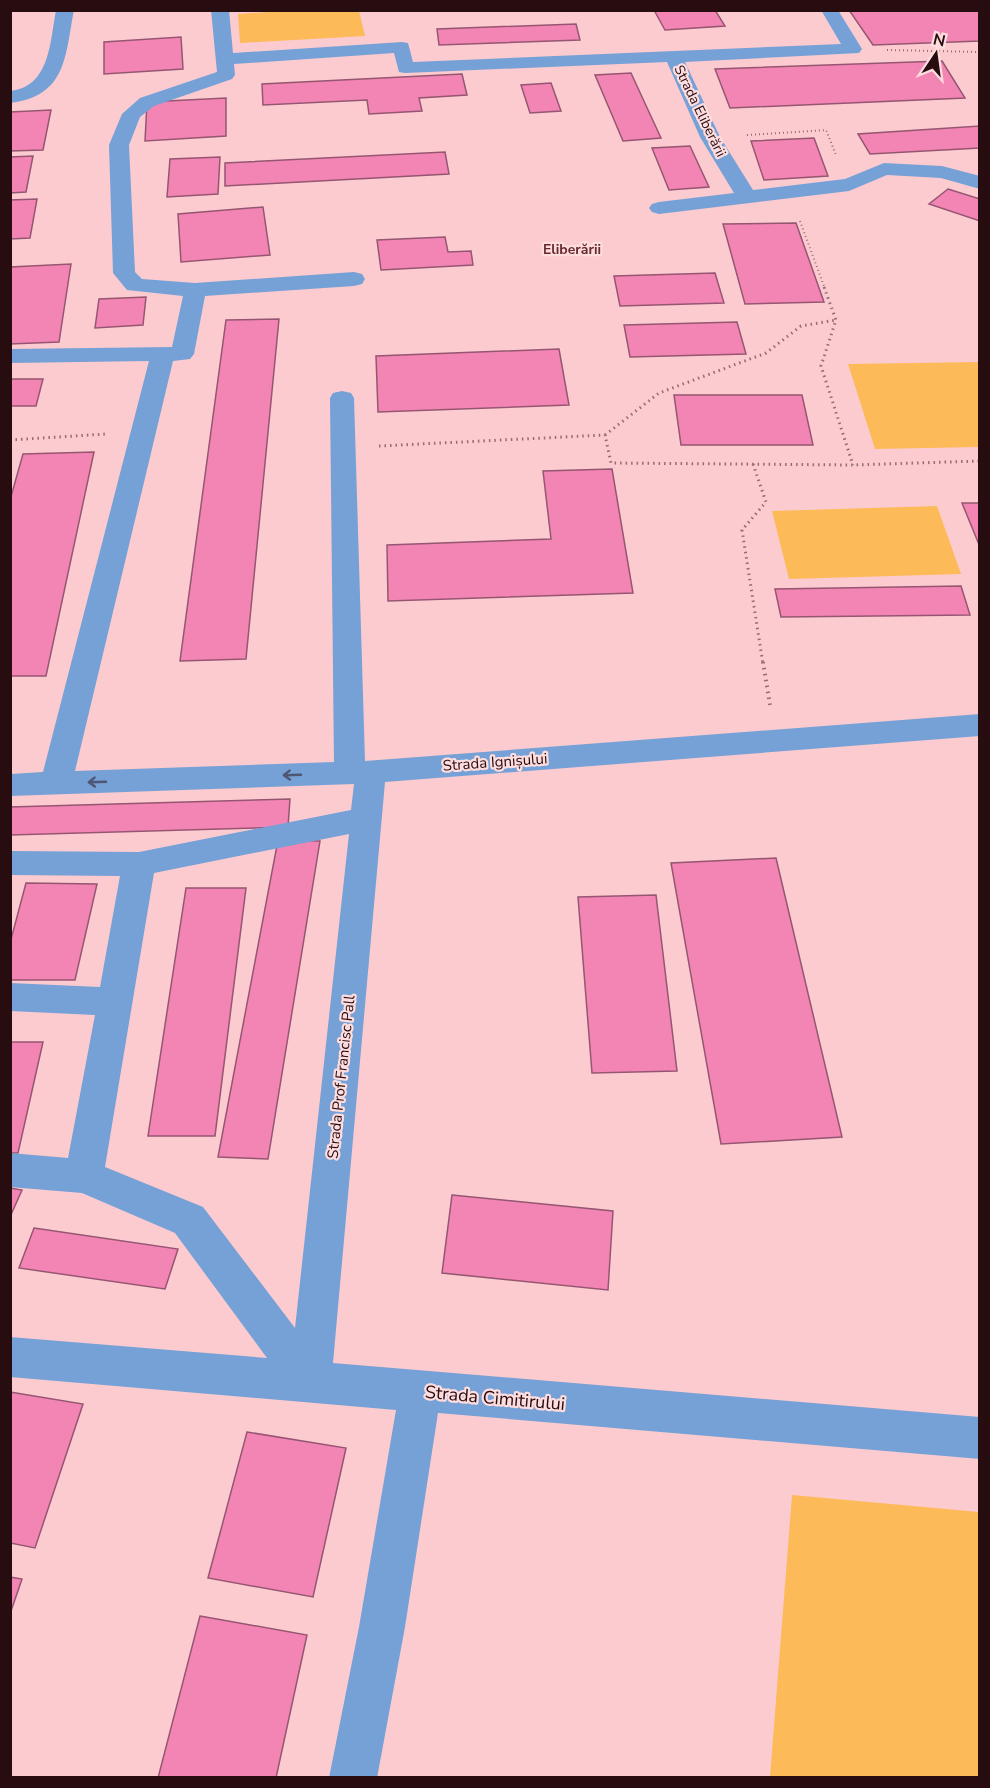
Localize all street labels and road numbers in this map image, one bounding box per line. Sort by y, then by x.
street label: Strada Eliberării [670,62,730,160]
street label: Strada Ignișului [442,748,548,776]
street label: Strada Prof Francisc Pall [322,994,360,1160]
street label: Strada Cimitirului [424,1380,566,1416]

